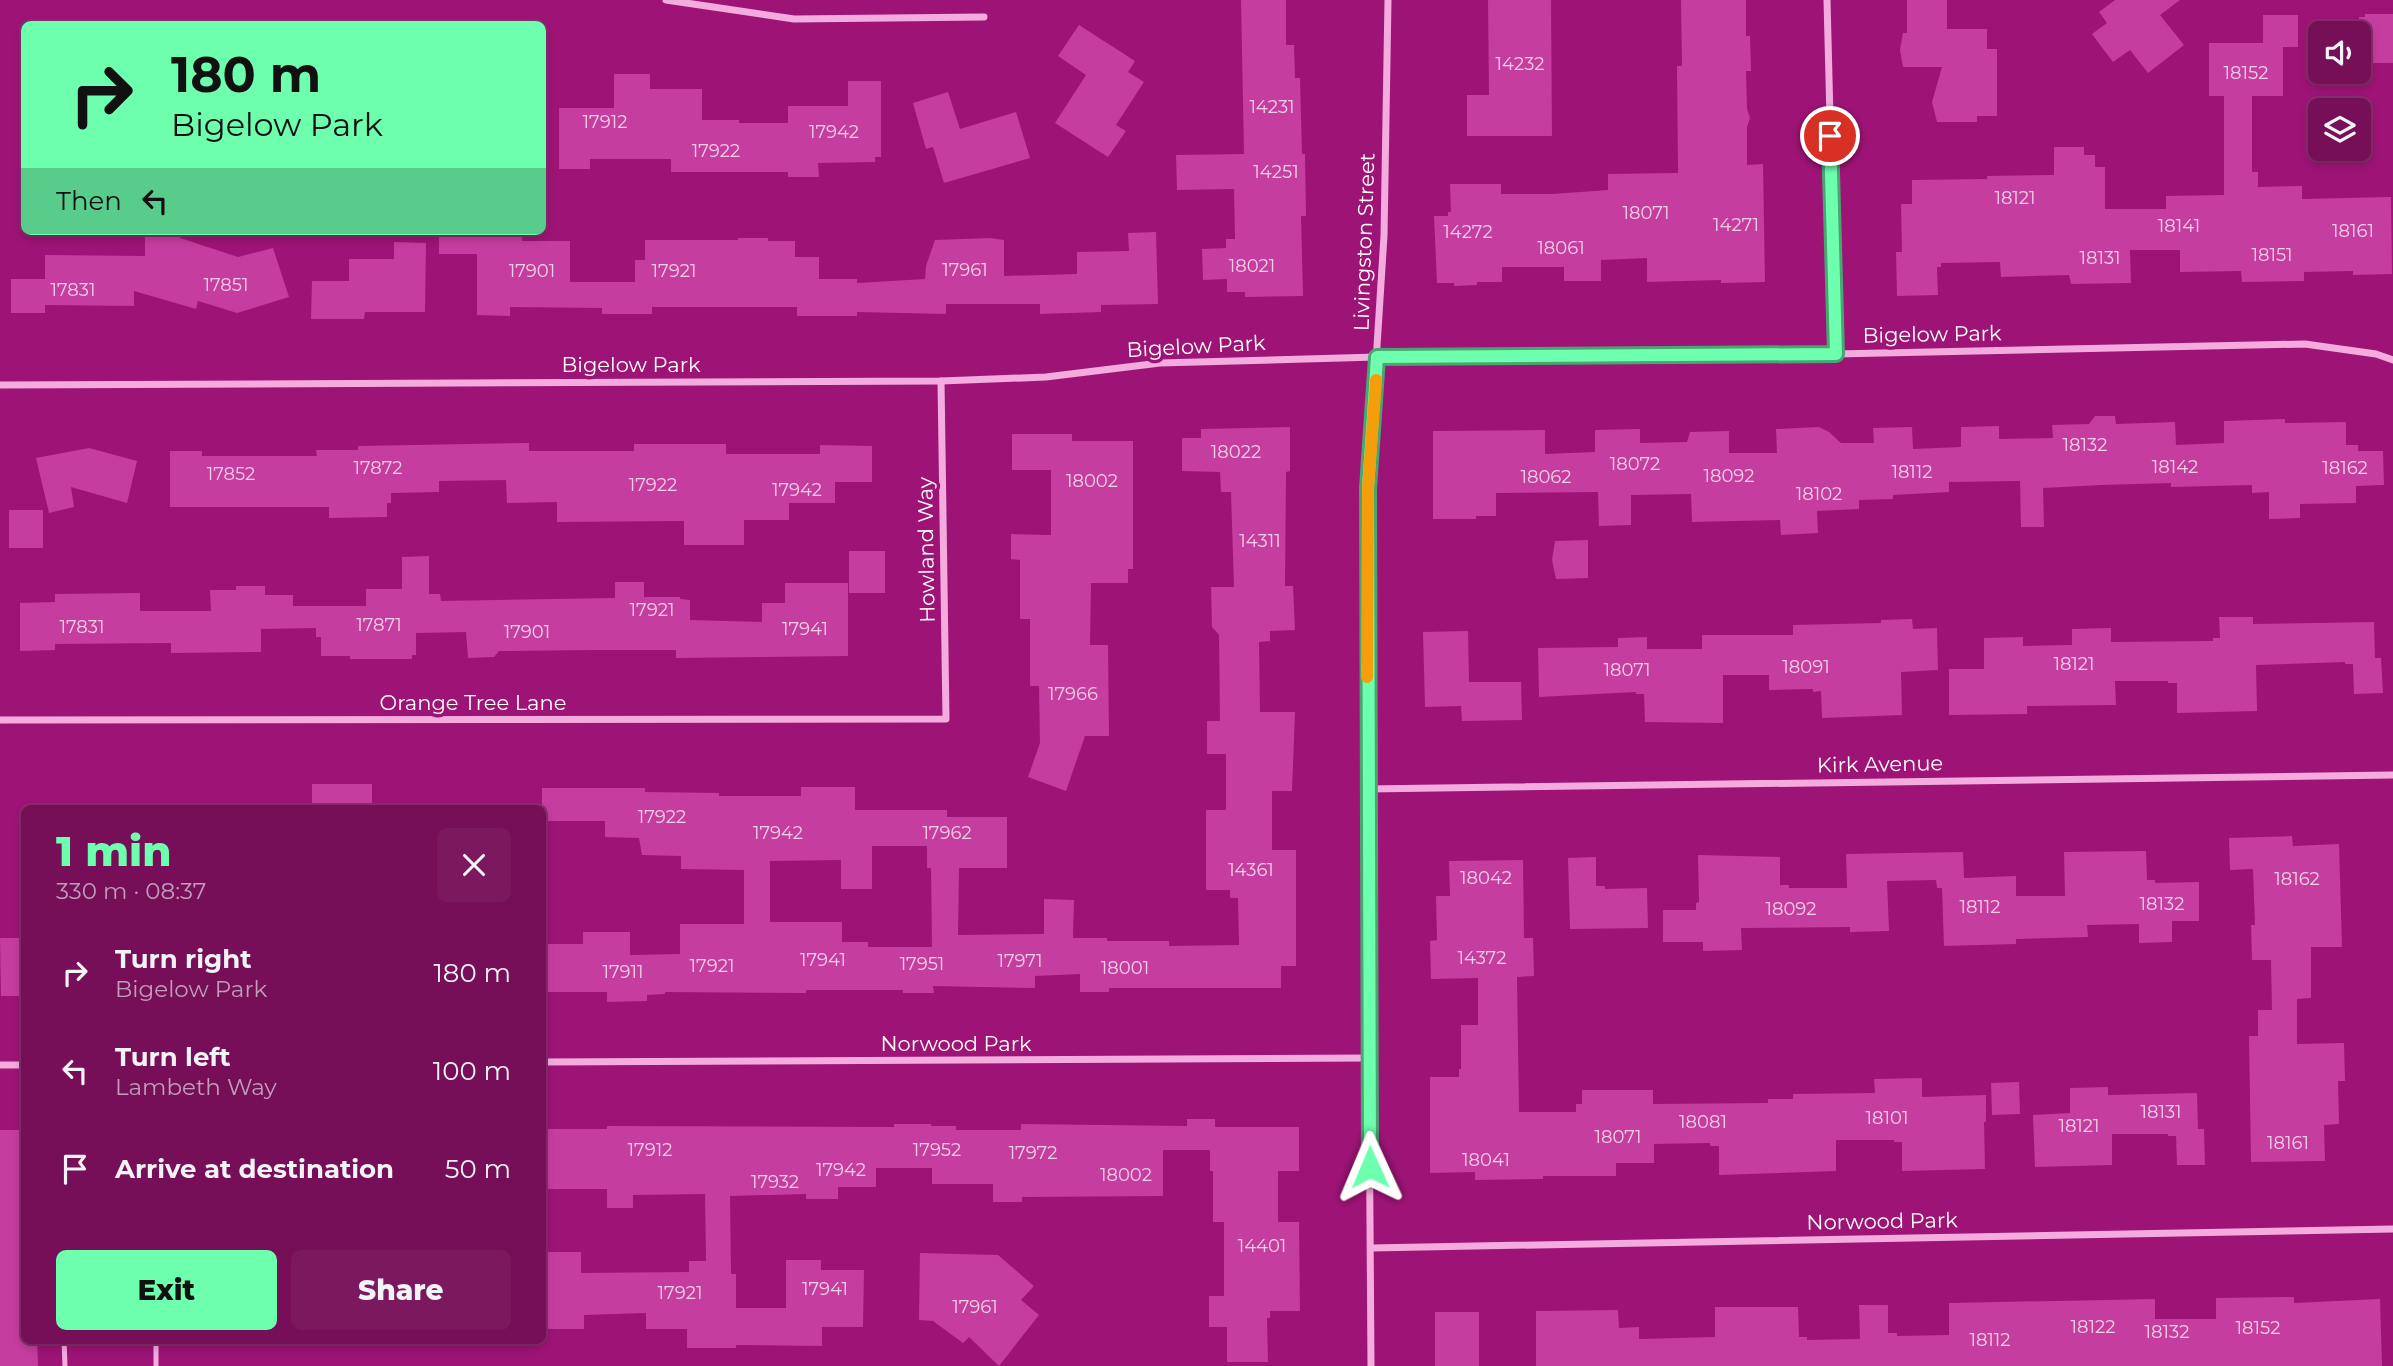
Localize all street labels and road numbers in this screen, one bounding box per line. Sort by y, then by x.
street label: Livingston Street [1348,152,1380,332]
street label: Bigelow Park [1862,320,2002,348]
street label: Bigelow Park [1126,330,1266,362]
street label: Bigelow Park [562,352,701,377]
street label: Howland Way [912,476,940,623]
street label: Orange Tree Lane [380,690,566,715]
street label: Kirk Avenue [1817,750,1943,778]
street label: Norwood Park [880,1031,1032,1056]
street label: Norwood Park [1806,1207,1958,1235]

